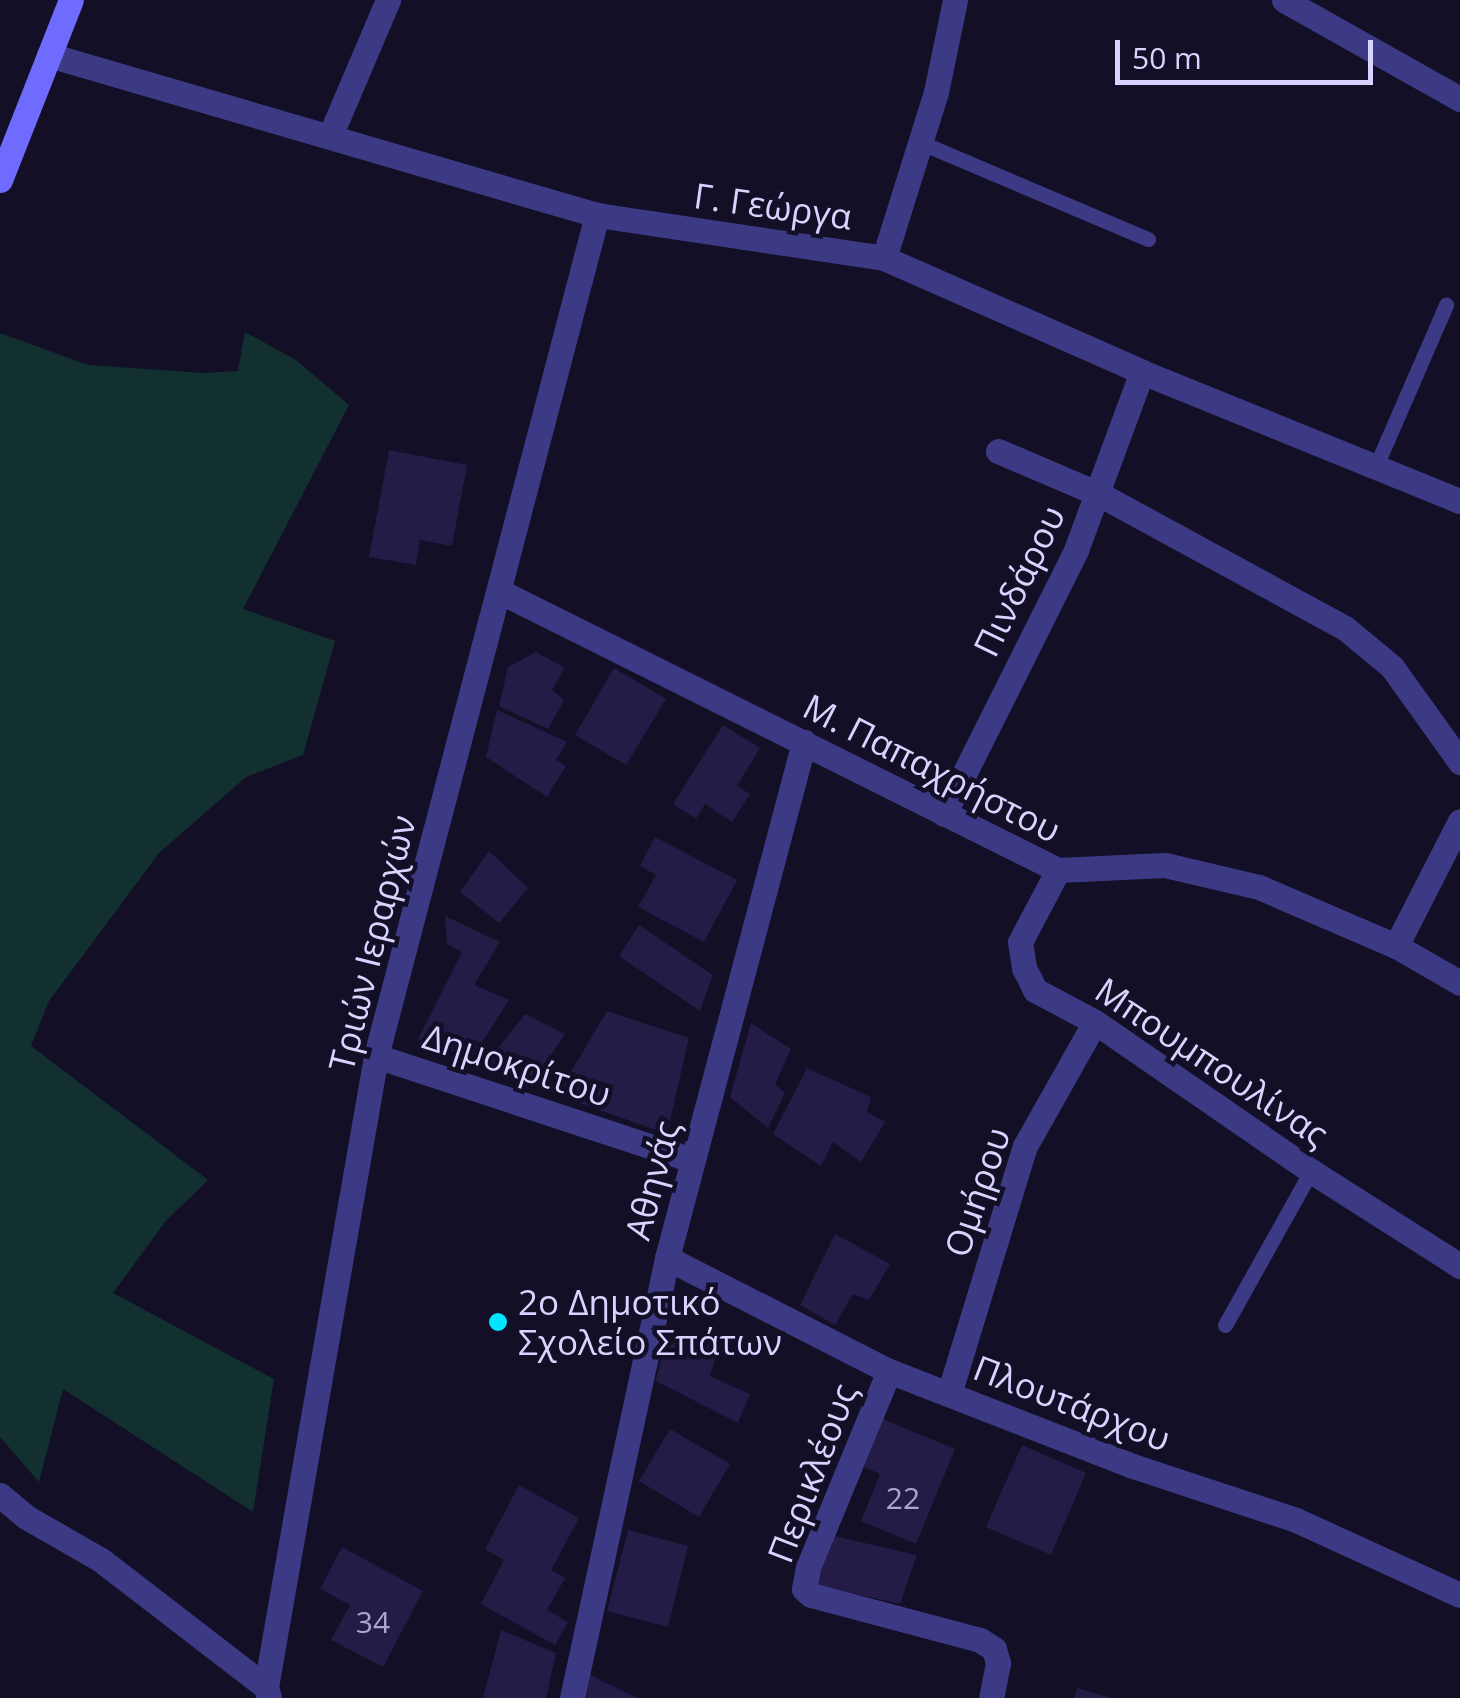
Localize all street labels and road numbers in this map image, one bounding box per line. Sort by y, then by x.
street label: Γ. Γεώργα [691,174,855,238]
street label: Πινδάρου [965,499,1073,663]
street label: Μ. Παπαχρήστου [797,685,1067,851]
street label: Τριών Ιεραρχών [320,811,424,1075]
street label: Μπουμπουλίνας [1088,969,1336,1155]
street label: Δημοκρίτου [418,1015,616,1115]
street label: Αθηνάς [616,1116,688,1244]
street label: Ομήρου [935,1122,1019,1262]
street label: Πλουτάρχου [968,1346,1176,1460]
street label: Περικλέους [759,1378,865,1568]

